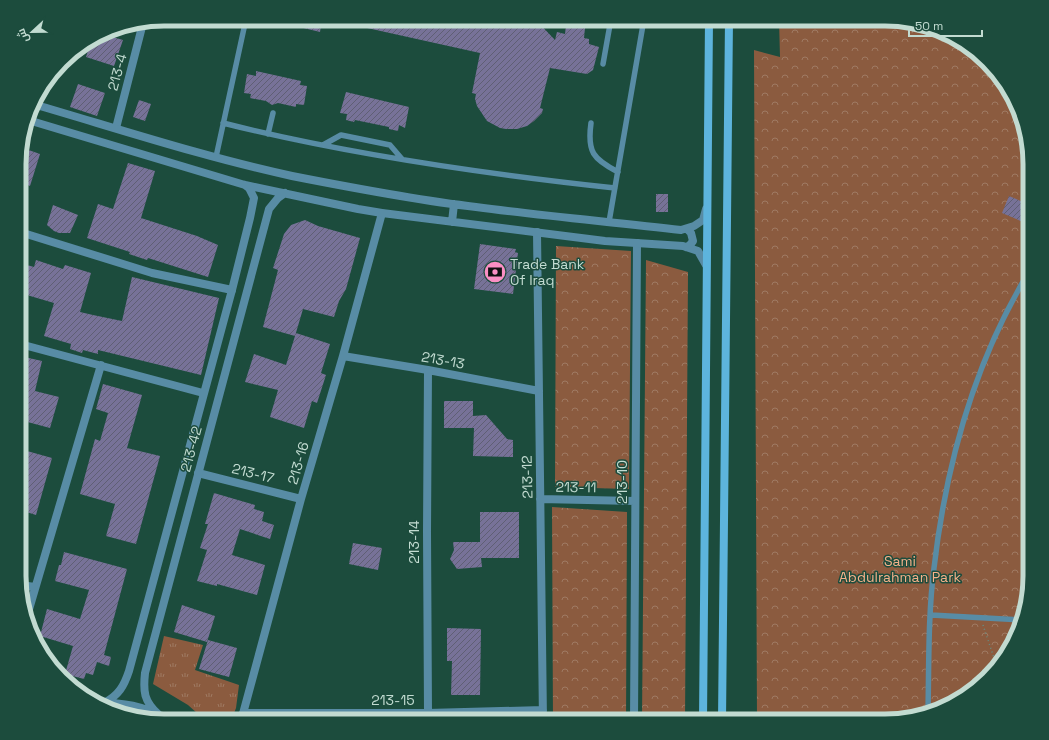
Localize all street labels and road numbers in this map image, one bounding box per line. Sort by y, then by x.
street label: 213-4 [103,51,131,93]
street label: 213-13 [420,347,466,373]
street label: 213-42 [176,424,206,474]
street label: 213-16 [283,440,313,486]
street label: 213-12 [518,455,536,499]
street label: 213-17 [230,459,276,487]
street label: 213-10 [613,460,631,504]
street label: 213-11 [555,478,597,496]
street label: 213-14 [405,520,423,564]
street label: 213-15 [371,691,415,709]

